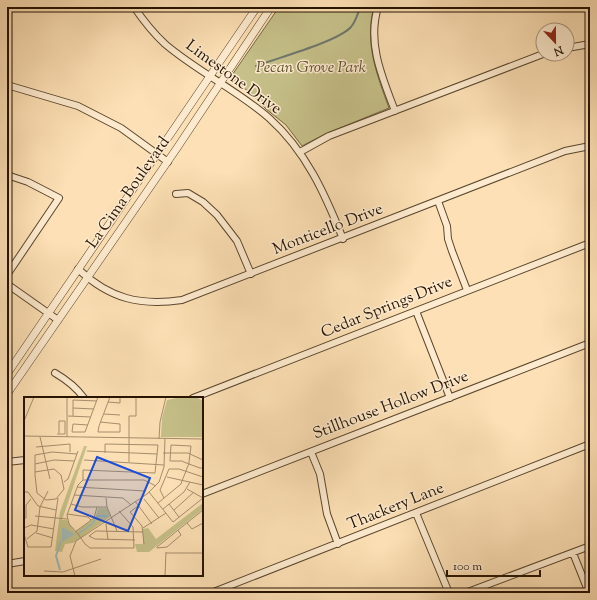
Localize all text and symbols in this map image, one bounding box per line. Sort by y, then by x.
north arrow [535,22,575,62]
street label: Limestone Drive [180,35,286,121]
text: N [551,41,566,59]
park label: Pecan Grove Park [256,57,366,80]
street label: La Cima Boulevard [82,132,176,254]
street label: Monticello Drive [270,198,386,262]
street label: Cedar Springs Drive [318,271,456,345]
street label: Stillhouse Hollow Drive [310,366,472,446]
inset map [24,397,203,576]
street label: Thackery Lane [344,477,448,537]
scale bar [447,552,540,578]
text: 100 m [453,558,482,576]

